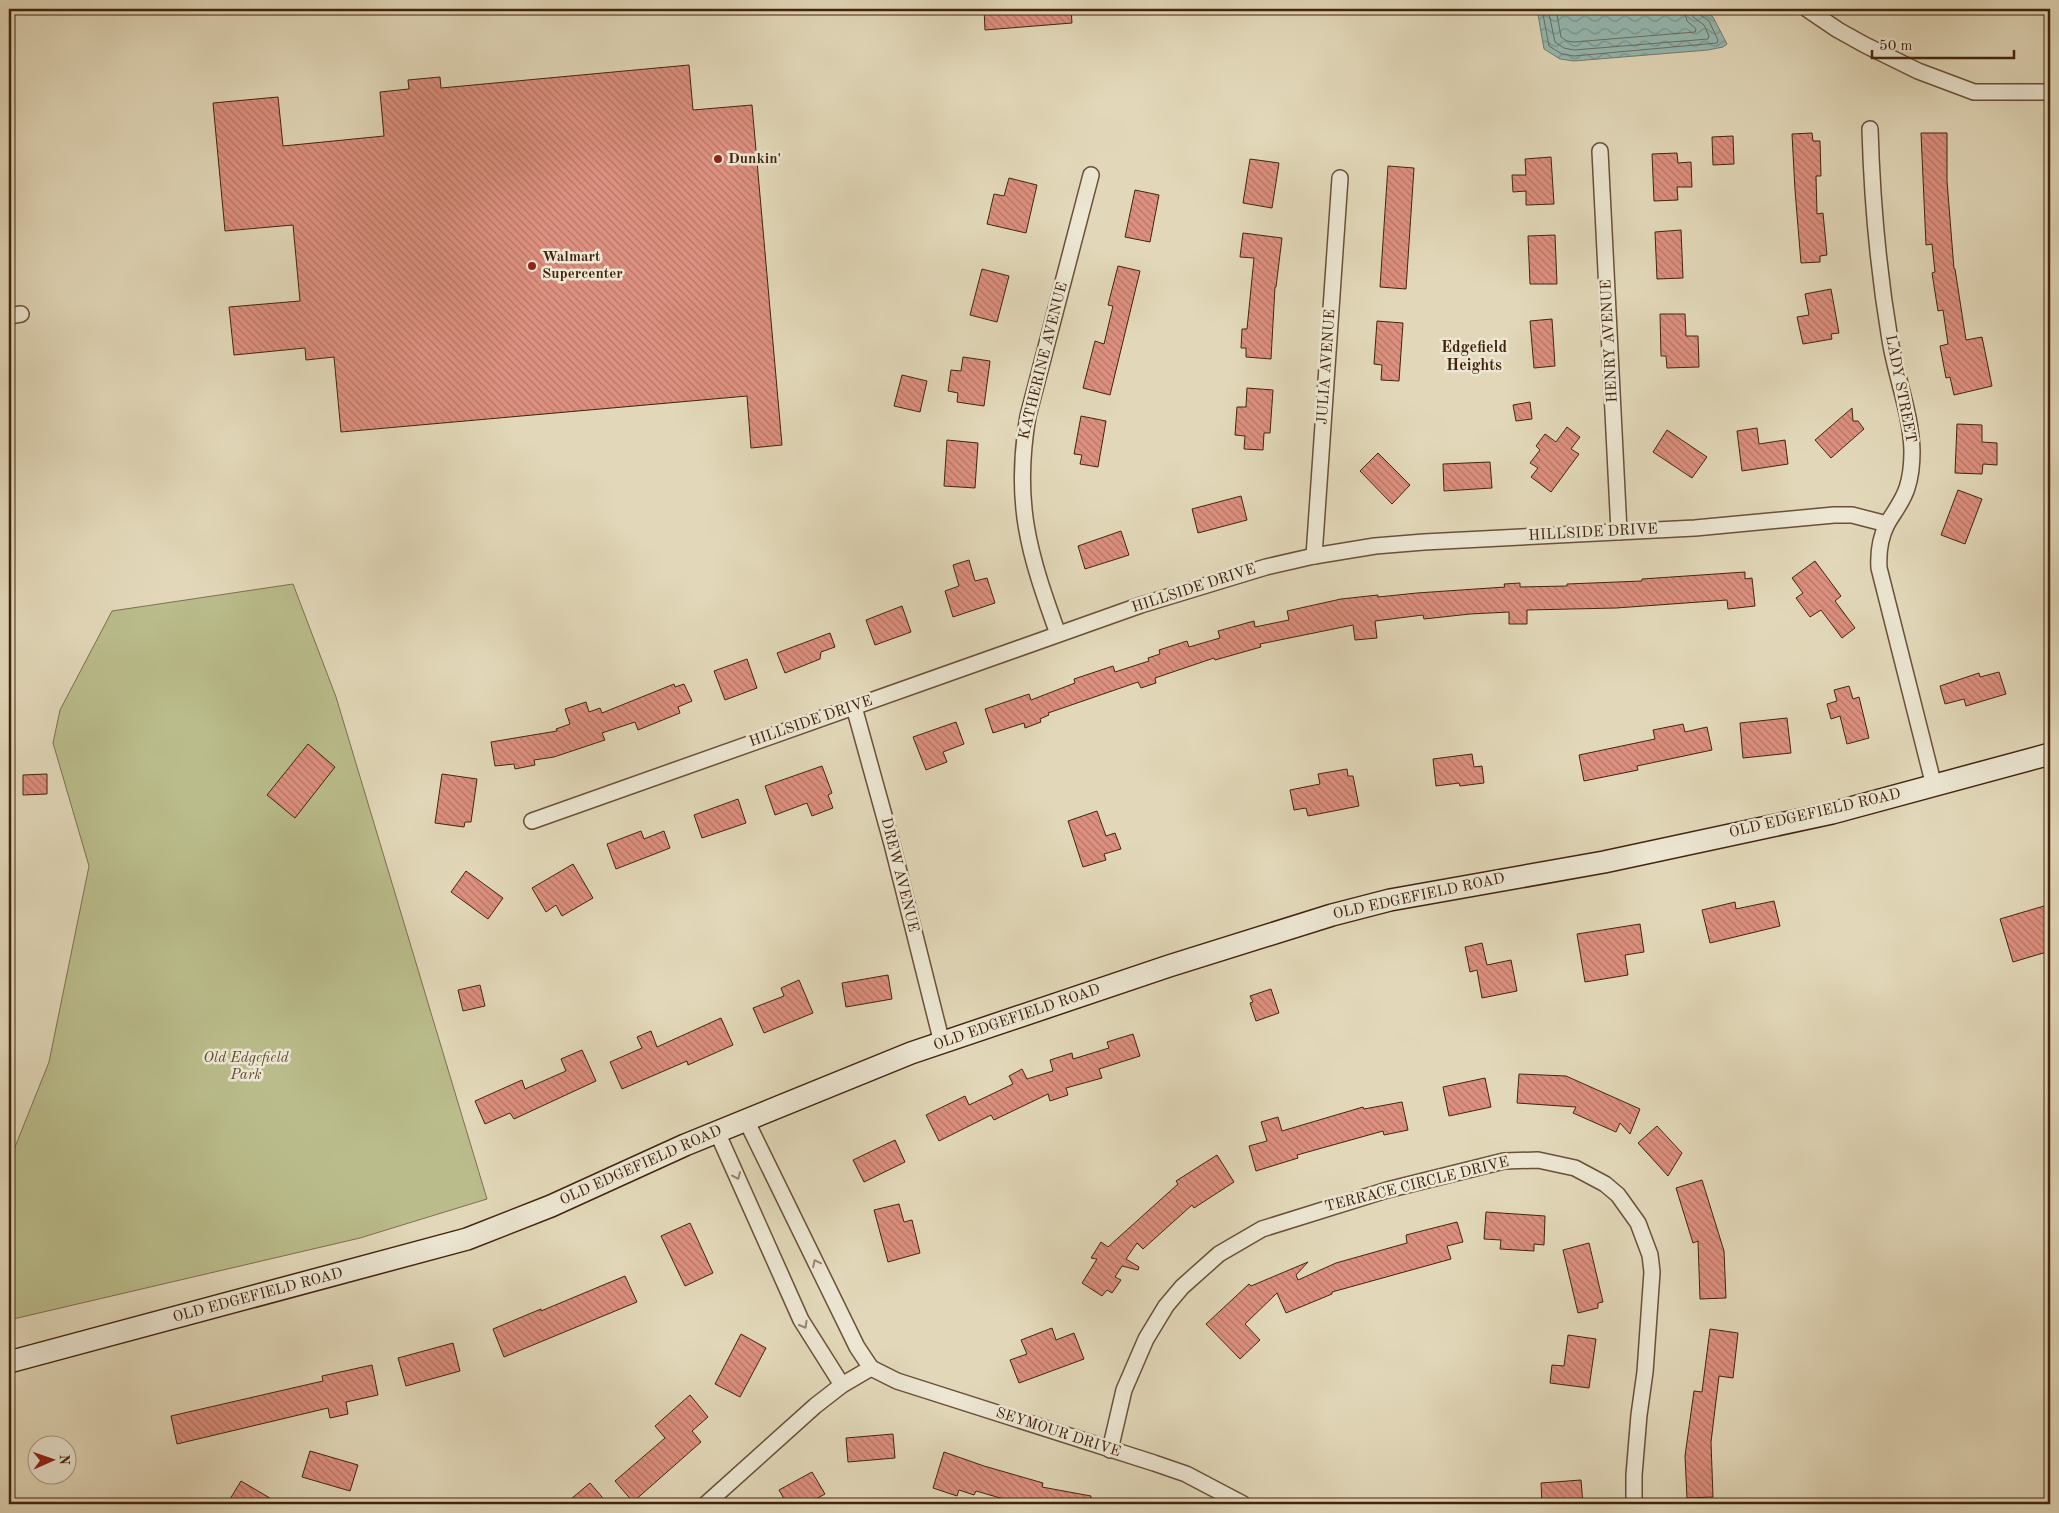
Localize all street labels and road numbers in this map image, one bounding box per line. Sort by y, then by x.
street label: HENRY AVENUE [1599,279,1621,403]
street label: KATHERINE AVENUE [1017,281,1071,441]
street label: JULIA AVENUE [1315,309,1339,425]
street label: LADY STREET [1882,334,1918,444]
street label: HILLSIDE DRIVE [1528,522,1658,544]
street label: HILLSIDE DRIVE [1130,562,1258,616]
street label: HILLSIDE DRIVE [747,694,875,750]
street label: OLD EDGEFIELD ROAD [1728,787,1902,841]
street label: DREW AVENUE [878,816,920,934]
street label: OLD EDGEFIELD ROAD [1332,871,1506,923]
street label: OLD EDGEFIELD ROAD [932,982,1102,1054]
street label: OLD EDGEFIELD ROAD [558,1123,724,1209]
street label: TERRACE CIRCLE DRIVE [1323,1155,1511,1215]
street label: OLD EDGEFIELD ROAD [171,1266,345,1326]
street label: SEYMOUR DRIVE [994,1406,1122,1460]

